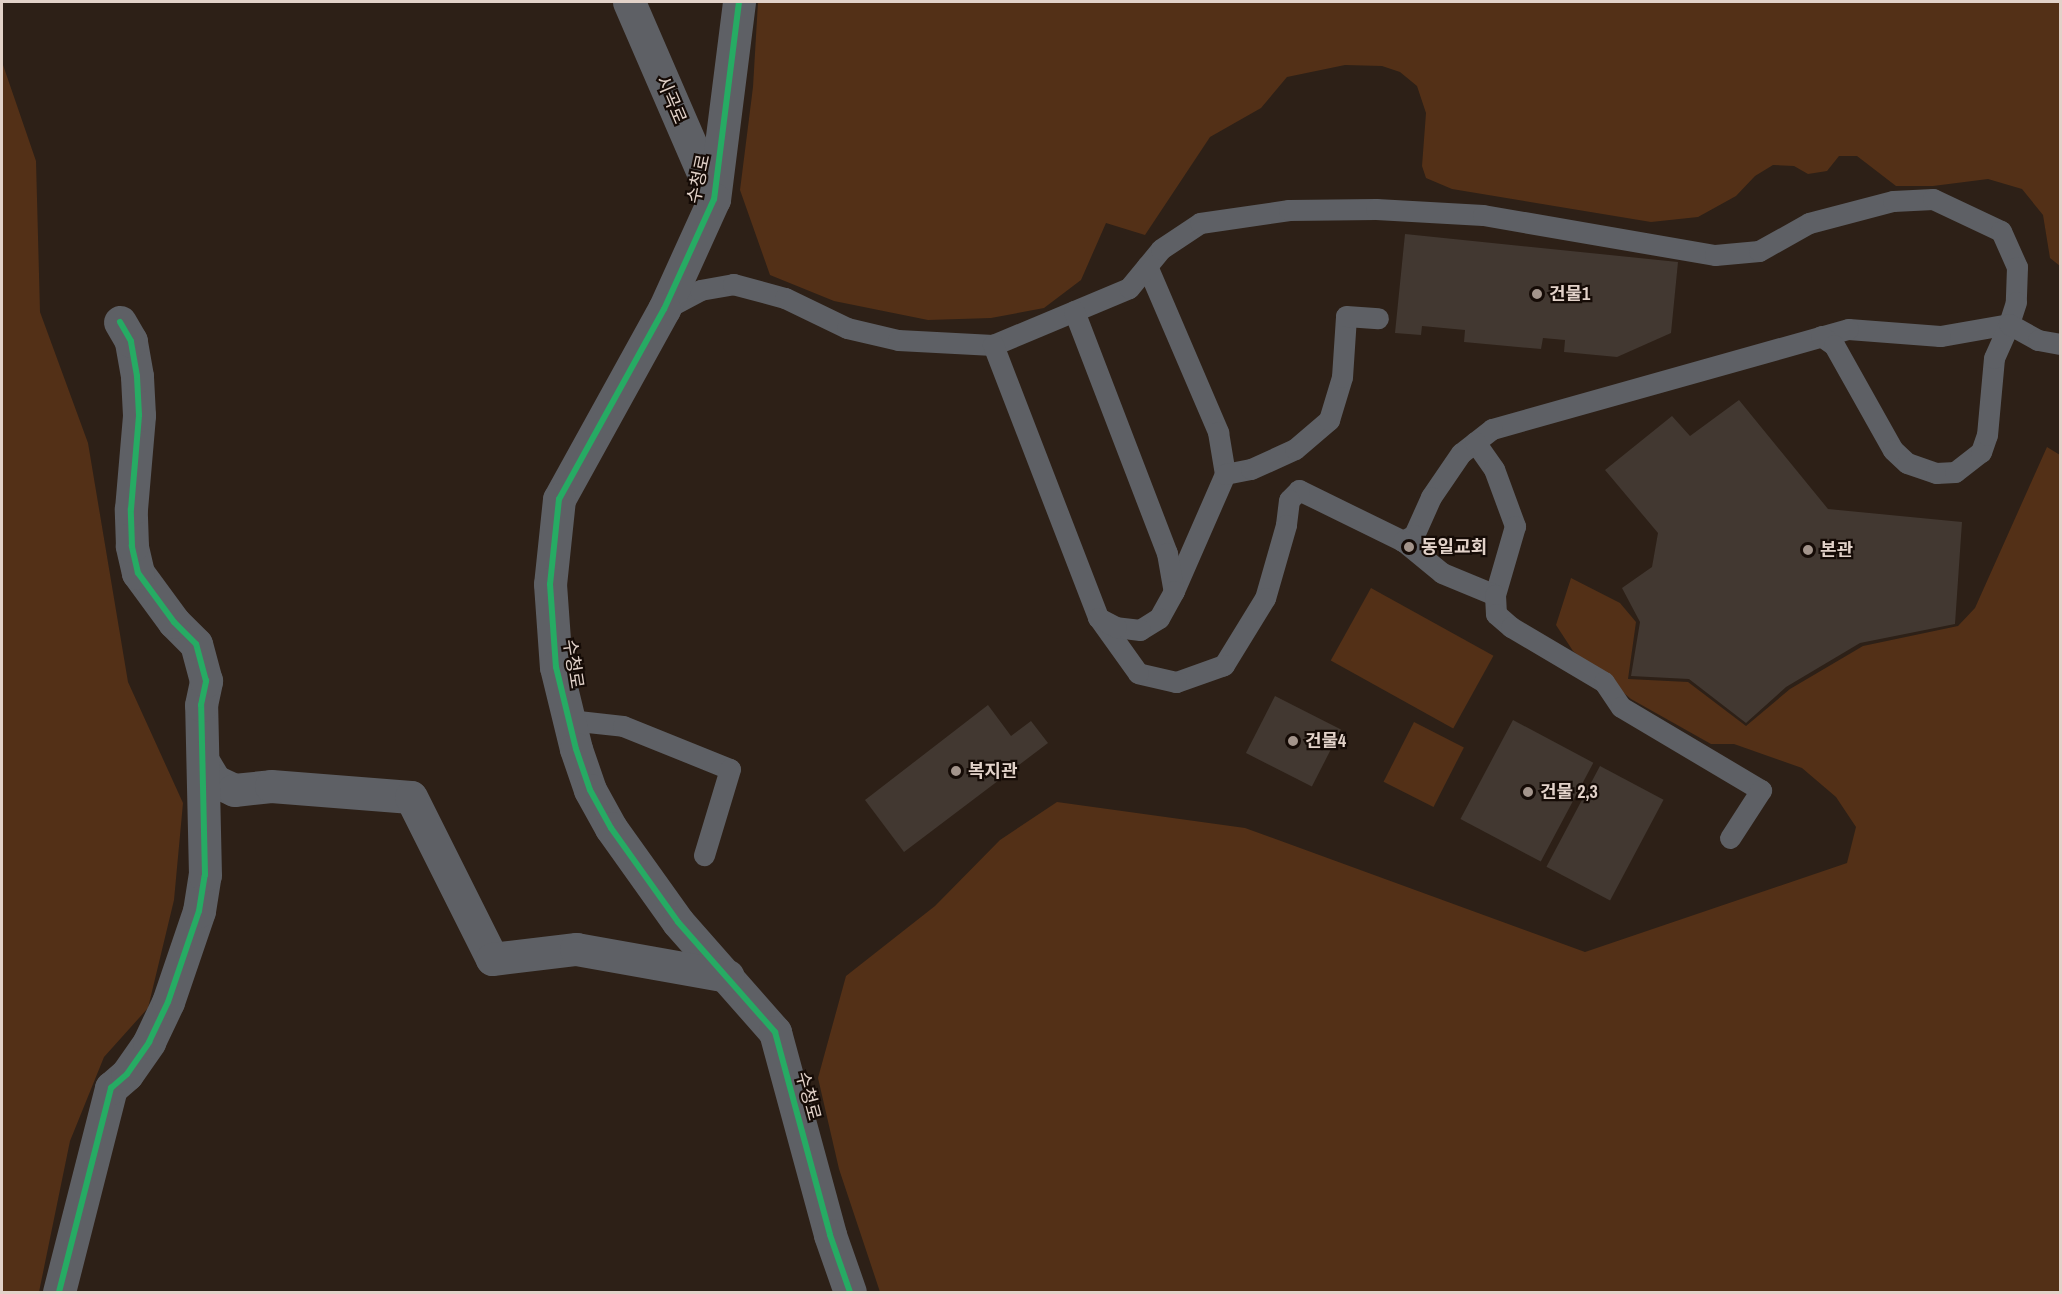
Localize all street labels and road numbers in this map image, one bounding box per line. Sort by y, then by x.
street label: 시곡로 [651,73,691,127]
street label: 수청로 [683,152,715,206]
street label: 수청로 [558,638,588,690]
street label: 수청로 [791,1069,825,1123]

